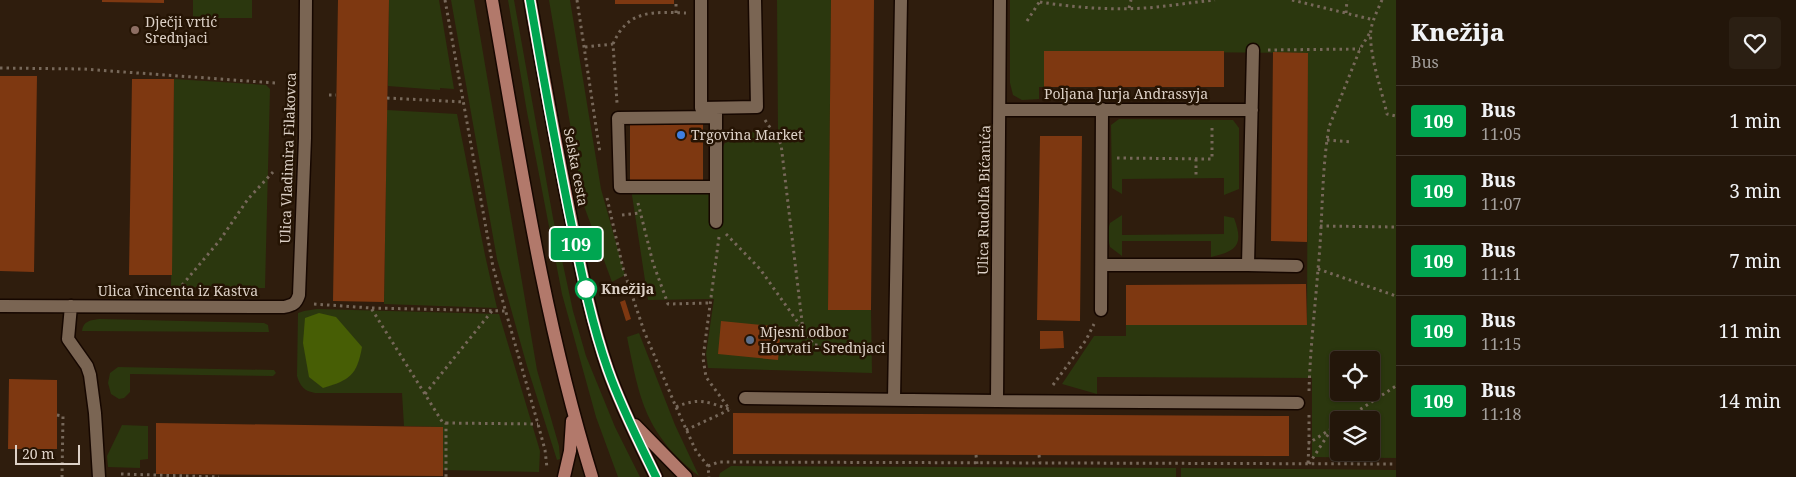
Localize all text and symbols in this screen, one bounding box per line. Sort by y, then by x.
place label: Dječji vrtić Srednjaci [145,12,217,47]
text: Knežija [1411,15,1505,48]
button: heart [1729,17,1781,69]
marker: Dječji vrtić Srednjaci [129,24,141,36]
text: Bus [1411,51,1439,73]
street label: Ulica Vladimira Filakovca [275,72,300,244]
street label: Poljana Jurja Andrassyja [1044,84,1208,103]
text: Bus [1481,97,1516,123]
text: 1 min [1729,108,1781,134]
text: 109 [1423,109,1454,133]
text: 11:05 [1481,123,1521,145]
place label: Trgovina Market [691,125,803,144]
street label: Ulica Rudolfa Bićanića [973,125,994,275]
street label: Selska cesta [560,126,593,208]
marker: Trgovina Market [675,129,687,141]
text: Bus [1481,167,1516,193]
text: 3 min [1729,178,1781,204]
text: 109 [1423,179,1454,203]
text: 11:07 [1481,193,1521,215]
line badge: 109 [547,228,605,260]
text: 109 [561,232,591,256]
text: Bus [1481,237,1516,263]
text: 7 min [1729,248,1781,274]
text: 109 [1423,249,1454,273]
text: 11:11 [1481,263,1521,285]
marker: Knežija [575,278,597,300]
place label: Knežija [601,279,654,298]
street label: Ulica Vincenta iz Kastva [98,281,258,300]
text: Bus [1481,307,1516,333]
text: 11 min [1719,318,1781,344]
text: 109 [1423,319,1454,343]
place label: Mjesni odbor Horvati - Srednjaci [760,322,886,357]
text: 11:15 [1481,333,1521,355]
marker: Mjesni odbor Horvati - Srednjaci [744,334,756,346]
map controls [1330,351,1380,461]
button: locate [1330,351,1380,401]
text: Bus [1481,377,1516,403]
text: 14 min [1719,388,1781,414]
text: 109 [1423,389,1454,413]
text: 11:18 [1481,403,1521,425]
button: layers [1330,411,1380,461]
scale bar [15,442,80,465]
text: 20 m [22,444,55,463]

